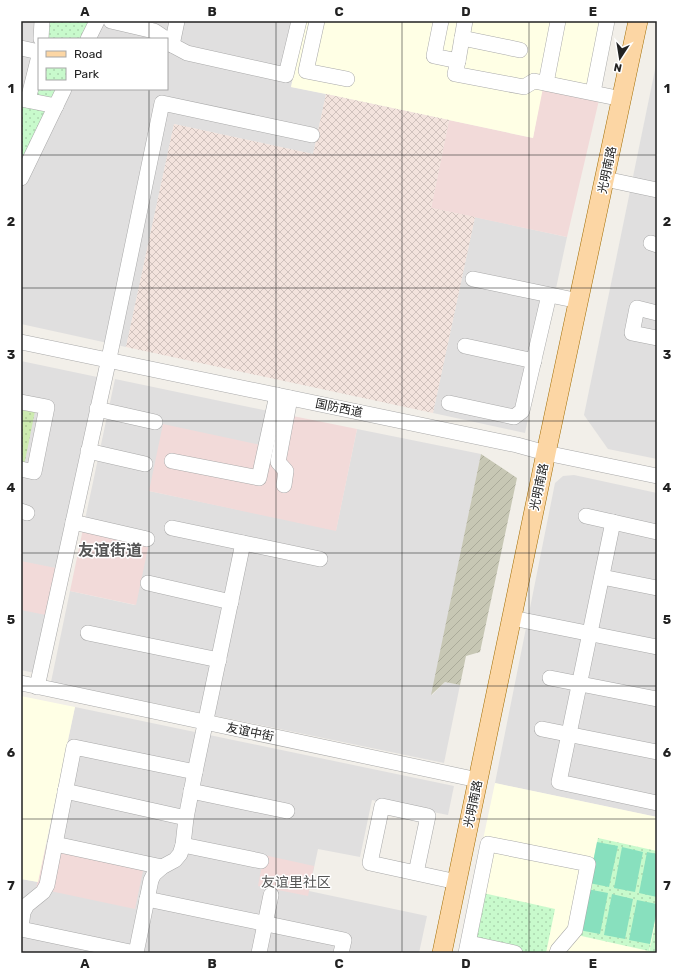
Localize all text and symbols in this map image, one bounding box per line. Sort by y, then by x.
text: A [80,4,90,19]
text: B [207,4,217,19]
text: C [334,4,344,19]
text: D [461,4,471,19]
text: E [589,4,597,19]
legend [38,38,168,90]
north arrow [600,38,640,78]
text: Road [74,47,102,61]
text: N [613,60,623,74]
text: Park [74,67,100,81]
text: 1 [8,81,14,96]
text: 1 [664,81,670,96]
street label: 光明南路 [595,145,619,195]
text: 2 [7,214,15,229]
text: 2 [663,214,671,229]
text: 3 [7,347,16,362]
text: 3 [663,347,672,362]
street label: 国防西道 [314,396,364,420]
street label: 光明南路 [527,462,551,512]
text: 4 [7,480,16,495]
text: 4 [663,480,672,495]
district label: 友谊街道 [78,541,142,560]
text: 5 [7,612,15,627]
text: 5 [663,612,671,627]
street label: 友谊中街 [225,720,275,744]
text: 6 [7,745,16,760]
text: 6 [663,745,672,760]
street label: 光明南路 [461,779,485,829]
district label: 友谊里社区 [261,874,331,891]
text: 7 [7,878,15,893]
text: 7 [663,878,671,893]
text: A [80,956,90,971]
text: B [207,956,217,971]
text: C [334,956,344,971]
text: D [461,956,471,971]
text: E [589,956,597,971]

